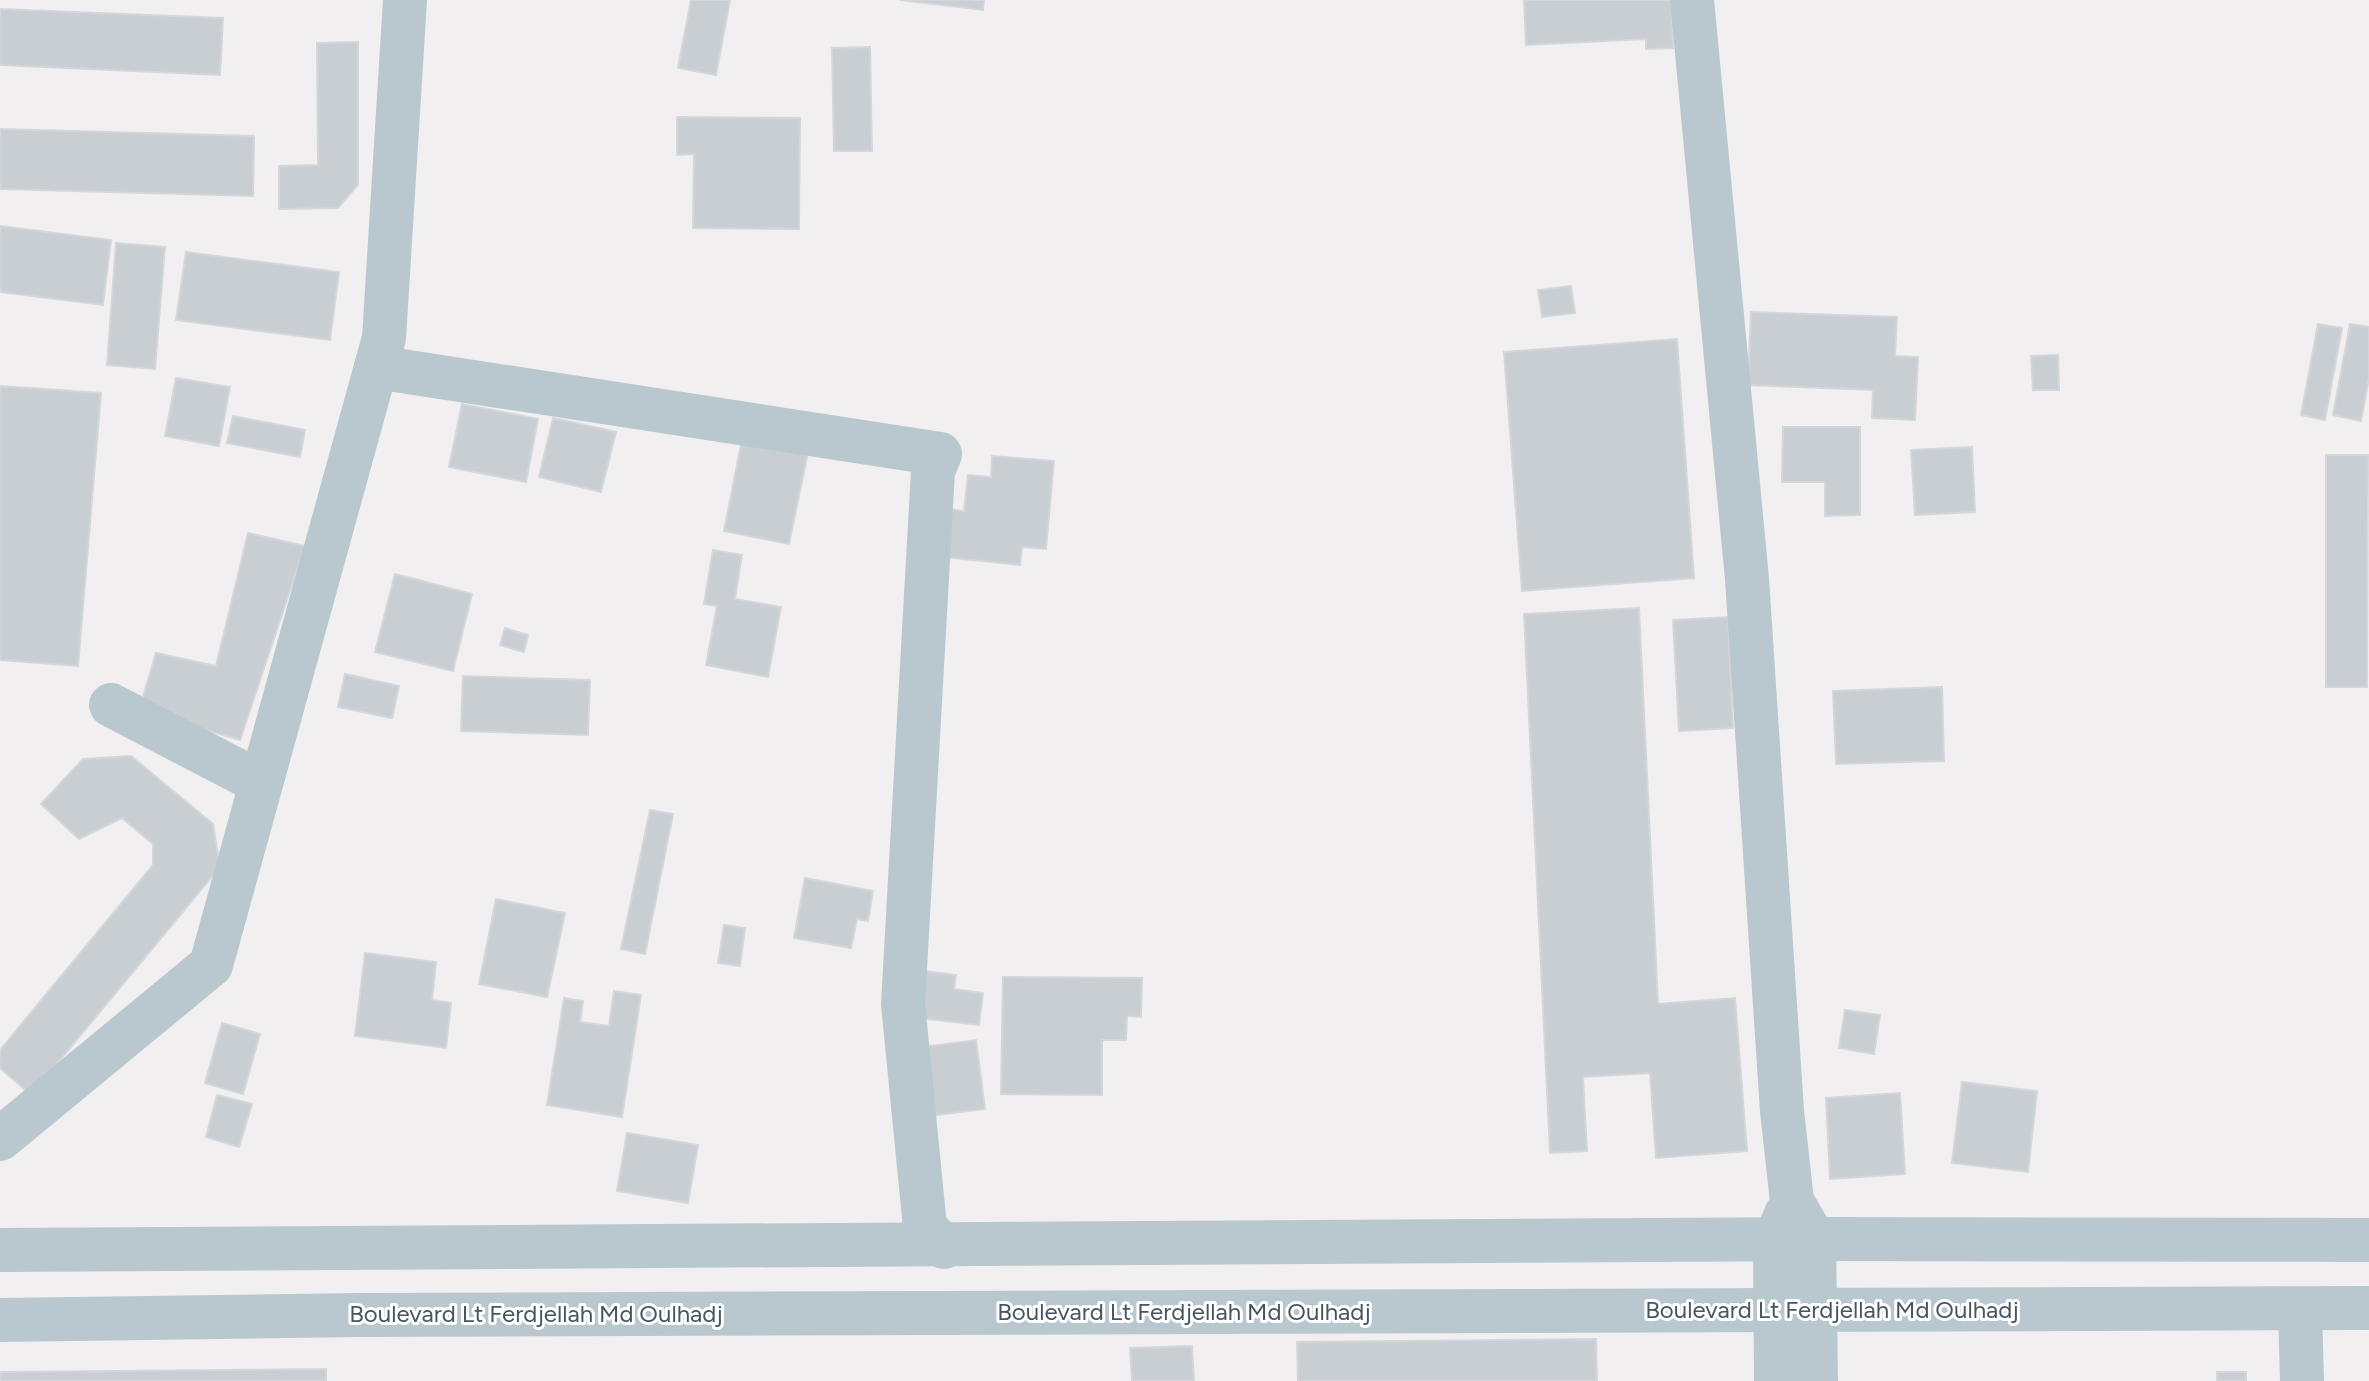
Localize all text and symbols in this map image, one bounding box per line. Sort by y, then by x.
street label: Boulevard Lt Ferdjellah Md Oulhadj [1645,1295,2019,1324]
street label: Boulevard Lt Ferdjellah Md Oulhadj [997,1297,1371,1326]
street label: Boulevard Lt Ferdjellah Md Oulhadj [349,1299,723,1328]

